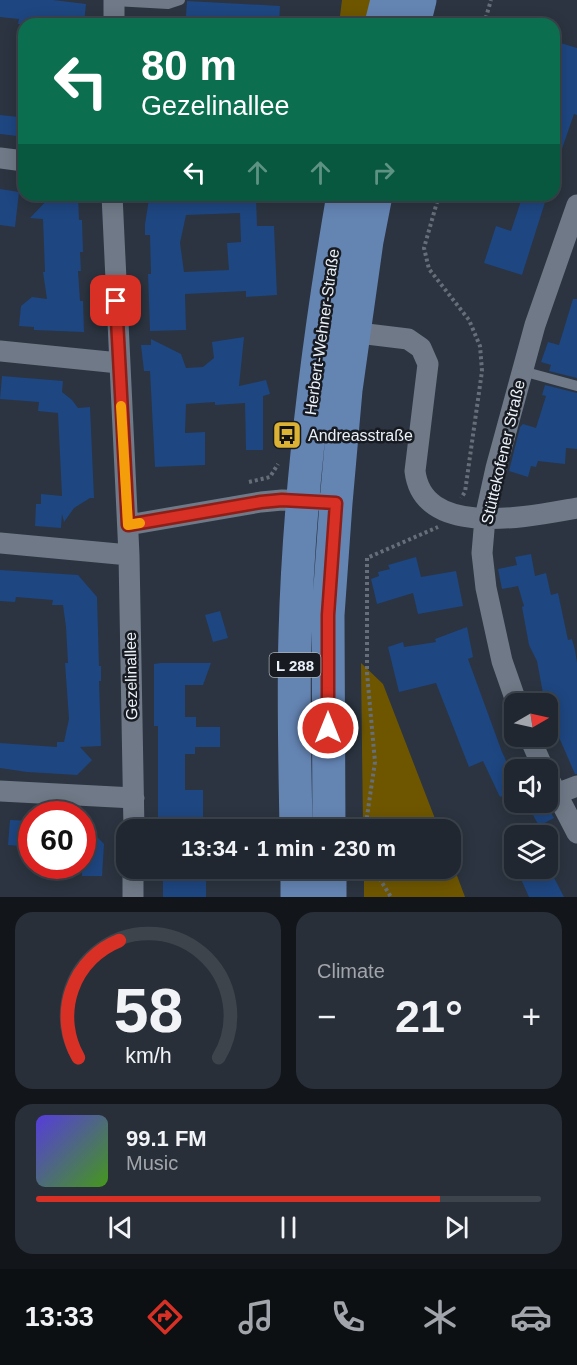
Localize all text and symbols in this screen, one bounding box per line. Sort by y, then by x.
icon: left [42,42,120,120]
text: 80 m [141,42,237,89]
text: Gezelinallee [141,91,290,121]
icon: left [178,156,211,189]
icon: ahead [241,156,274,189]
icon: ahead [304,156,337,189]
icon: right [367,156,400,189]
street label: Herbert-Wehner-Straße [302,248,342,416]
pin [90,275,141,326]
icon: arrive [99,284,132,317]
street label: Stüttekofener Straße [478,378,528,526]
bus stop icon: Andreasstraße [271,419,303,451]
place label: Andreasstraße [308,427,413,444]
street label: Gezelinallee [122,632,140,720]
road number: L 288 [270,653,320,677]
north arrow [504,693,558,747]
map controls [504,693,558,879]
position arrow [296,696,360,760]
button: sound [504,759,558,813]
speed limit sign: 60 [18,801,96,879]
button: layers [504,825,558,879]
text: 13:34 · 1 min · 230 m [181,836,396,861]
text: Climate [317,960,385,982]
text: 58 [113,976,183,1045]
text: 21° [395,991,463,1042]
text: − [317,998,336,1035]
text: + [522,998,541,1035]
text: km/h [125,1044,171,1068]
text: 99.1 FM [126,1126,207,1151]
text: Music [126,1152,178,1174]
icon: previous [104,1211,137,1244]
icon: pause [272,1211,305,1244]
icon: next [440,1211,473,1244]
icon: directions [144,1296,186,1338]
icon: music [235,1296,277,1338]
icon: phone [327,1296,369,1338]
icon: climate [419,1296,461,1338]
icon: car [510,1296,552,1338]
text: 13:33 [25,1302,94,1332]

